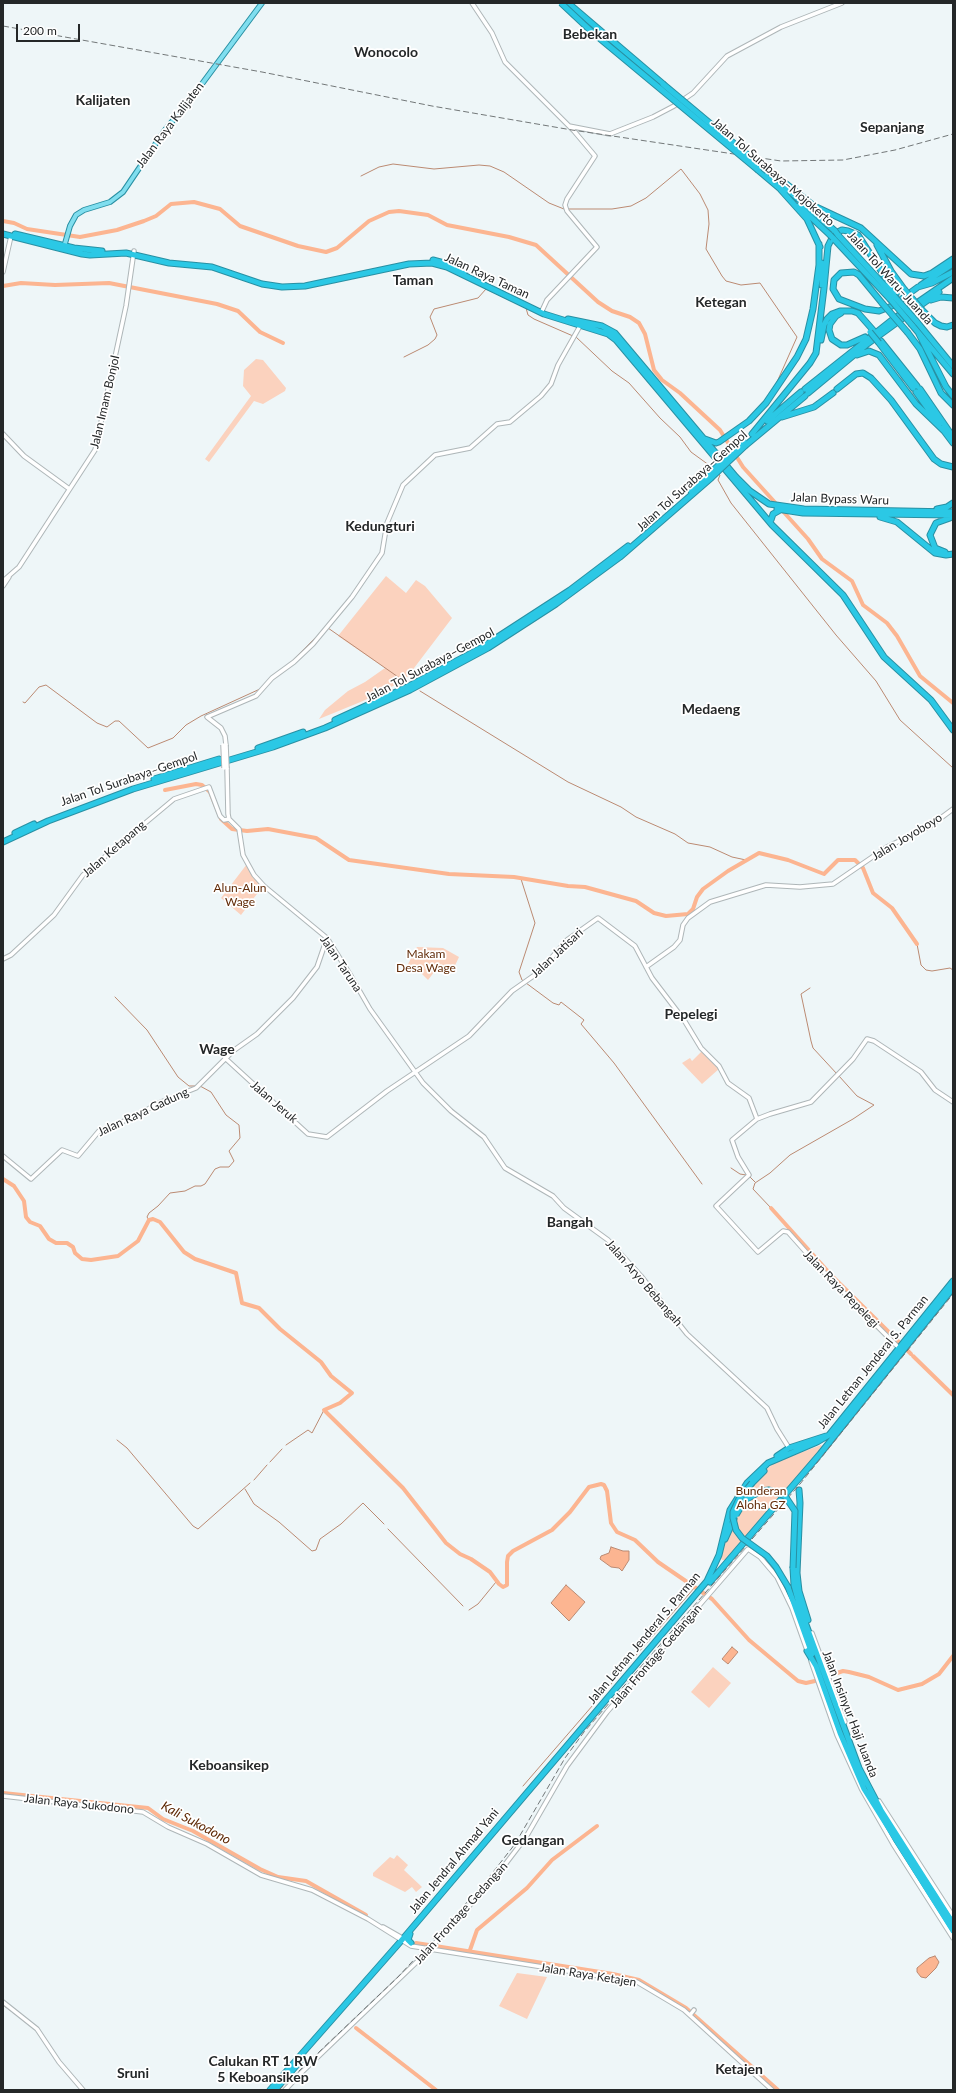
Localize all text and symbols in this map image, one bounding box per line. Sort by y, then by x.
scale bar [18,16,82,42]
text: 200 m [23,23,57,38]
district label: Bebekan [563,26,617,42]
district label: Wonocolo [354,44,418,60]
street label: Jalan Raya Kalijaten [133,79,207,171]
district label: Kalijaten [76,92,130,108]
street label: Jalan Tol Surabaya–Mojokerto [709,115,837,229]
district label: Sepanjang [860,119,924,135]
street label: Jalan Tol Waru–Juanda [844,228,936,328]
street label: Jalan Raya Taman [442,250,532,302]
district label: Taman [393,272,433,288]
district label: Ketegan [695,294,747,310]
street label: Jalan Imam Bonjol [87,354,123,450]
street label: Jalan Tol Surabaya–Gempol [634,428,750,534]
street label: Jalan Bypass Waru [791,490,889,508]
district label: Kedungturi [345,518,415,534]
street label: Jalan Tol Surabaya–Gempol [363,625,497,705]
district label: Medaeng [682,701,740,717]
street label: Jalan Tol Surabaya–Gempol [59,749,199,809]
street label: Jalan Joyoboyo [869,810,945,864]
street label: Jalan Ketapang [79,818,149,880]
park label: Alun-Alun Wage [213,881,267,909]
street label: Jalan Jatisari [528,925,586,981]
street label: Jalan Taruna [317,933,365,995]
park label: Makam Desa Wage [396,947,456,975]
district label: Pepelegi [664,1006,718,1022]
district label: Wage [199,1041,235,1057]
street label: Jalan Jeruk [248,1078,300,1126]
street label: Jalan Raya Gadung [95,1085,191,1139]
district label: Bangah [547,1214,593,1230]
street label: Jalan Aryo Bebangah [602,1237,686,1329]
street label: Jalan Raya Pepelegi [800,1247,882,1331]
street label: Jalan Letnan Jenderal S. Parman [815,1292,931,1432]
park label: Bunderan Aloha GZ [735,1484,787,1512]
street label: Jalan Letnan Jenderal S. Parman [585,1569,703,1707]
street label: Jalan Frontage Gedangan [607,1601,705,1711]
street label: Jalan Insinyur Haji Juanda [819,1648,881,1780]
district label: Keboansikep [189,1757,269,1773]
street label: Jalan Raya Sukodono [23,1791,135,1817]
water label: Kali Sukodono [159,1798,233,1848]
street label: Jalan Jendral Ahmad Yani [406,1806,502,1916]
district label: Gedangan [502,1832,564,1848]
street label: Jalan Frontage Gedangan [411,1859,511,1967]
street label: Jalan Raya Ketajen [539,1960,637,1990]
district label: Calukan RT 1 RW 5 Keboansikep [208,2053,318,2086]
district label: Ketajen [715,2061,763,2077]
district label: Sruni [117,2065,149,2081]

